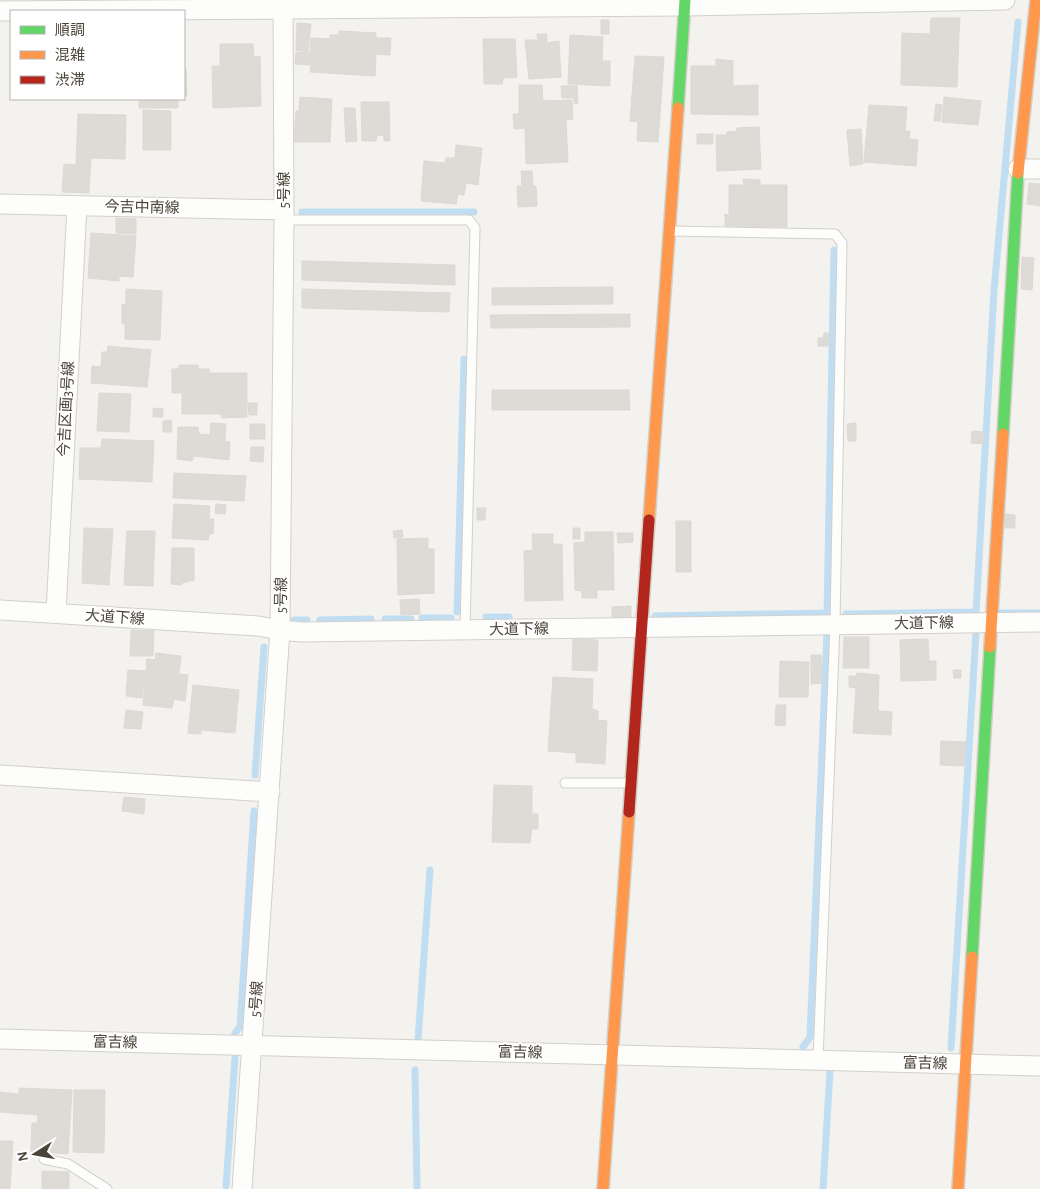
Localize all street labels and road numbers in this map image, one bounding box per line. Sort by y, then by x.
street label: 5号線 [276,172,292,208]
street label: 今吉中南線 [104,198,180,216]
street label: 今吉区画3号線 [55,361,77,457]
street label: 5号線 [273,577,289,613]
street label: 大道下線 [85,607,145,627]
street label: 大道下線 [894,614,954,632]
street label: 大道下線 [489,620,549,638]
street label: 5号線 [247,980,265,1018]
street label: 富吉線 [92,1034,138,1050]
street label: 富吉線 [497,1044,543,1060]
street label: 富吉線 [902,1055,948,1071]

